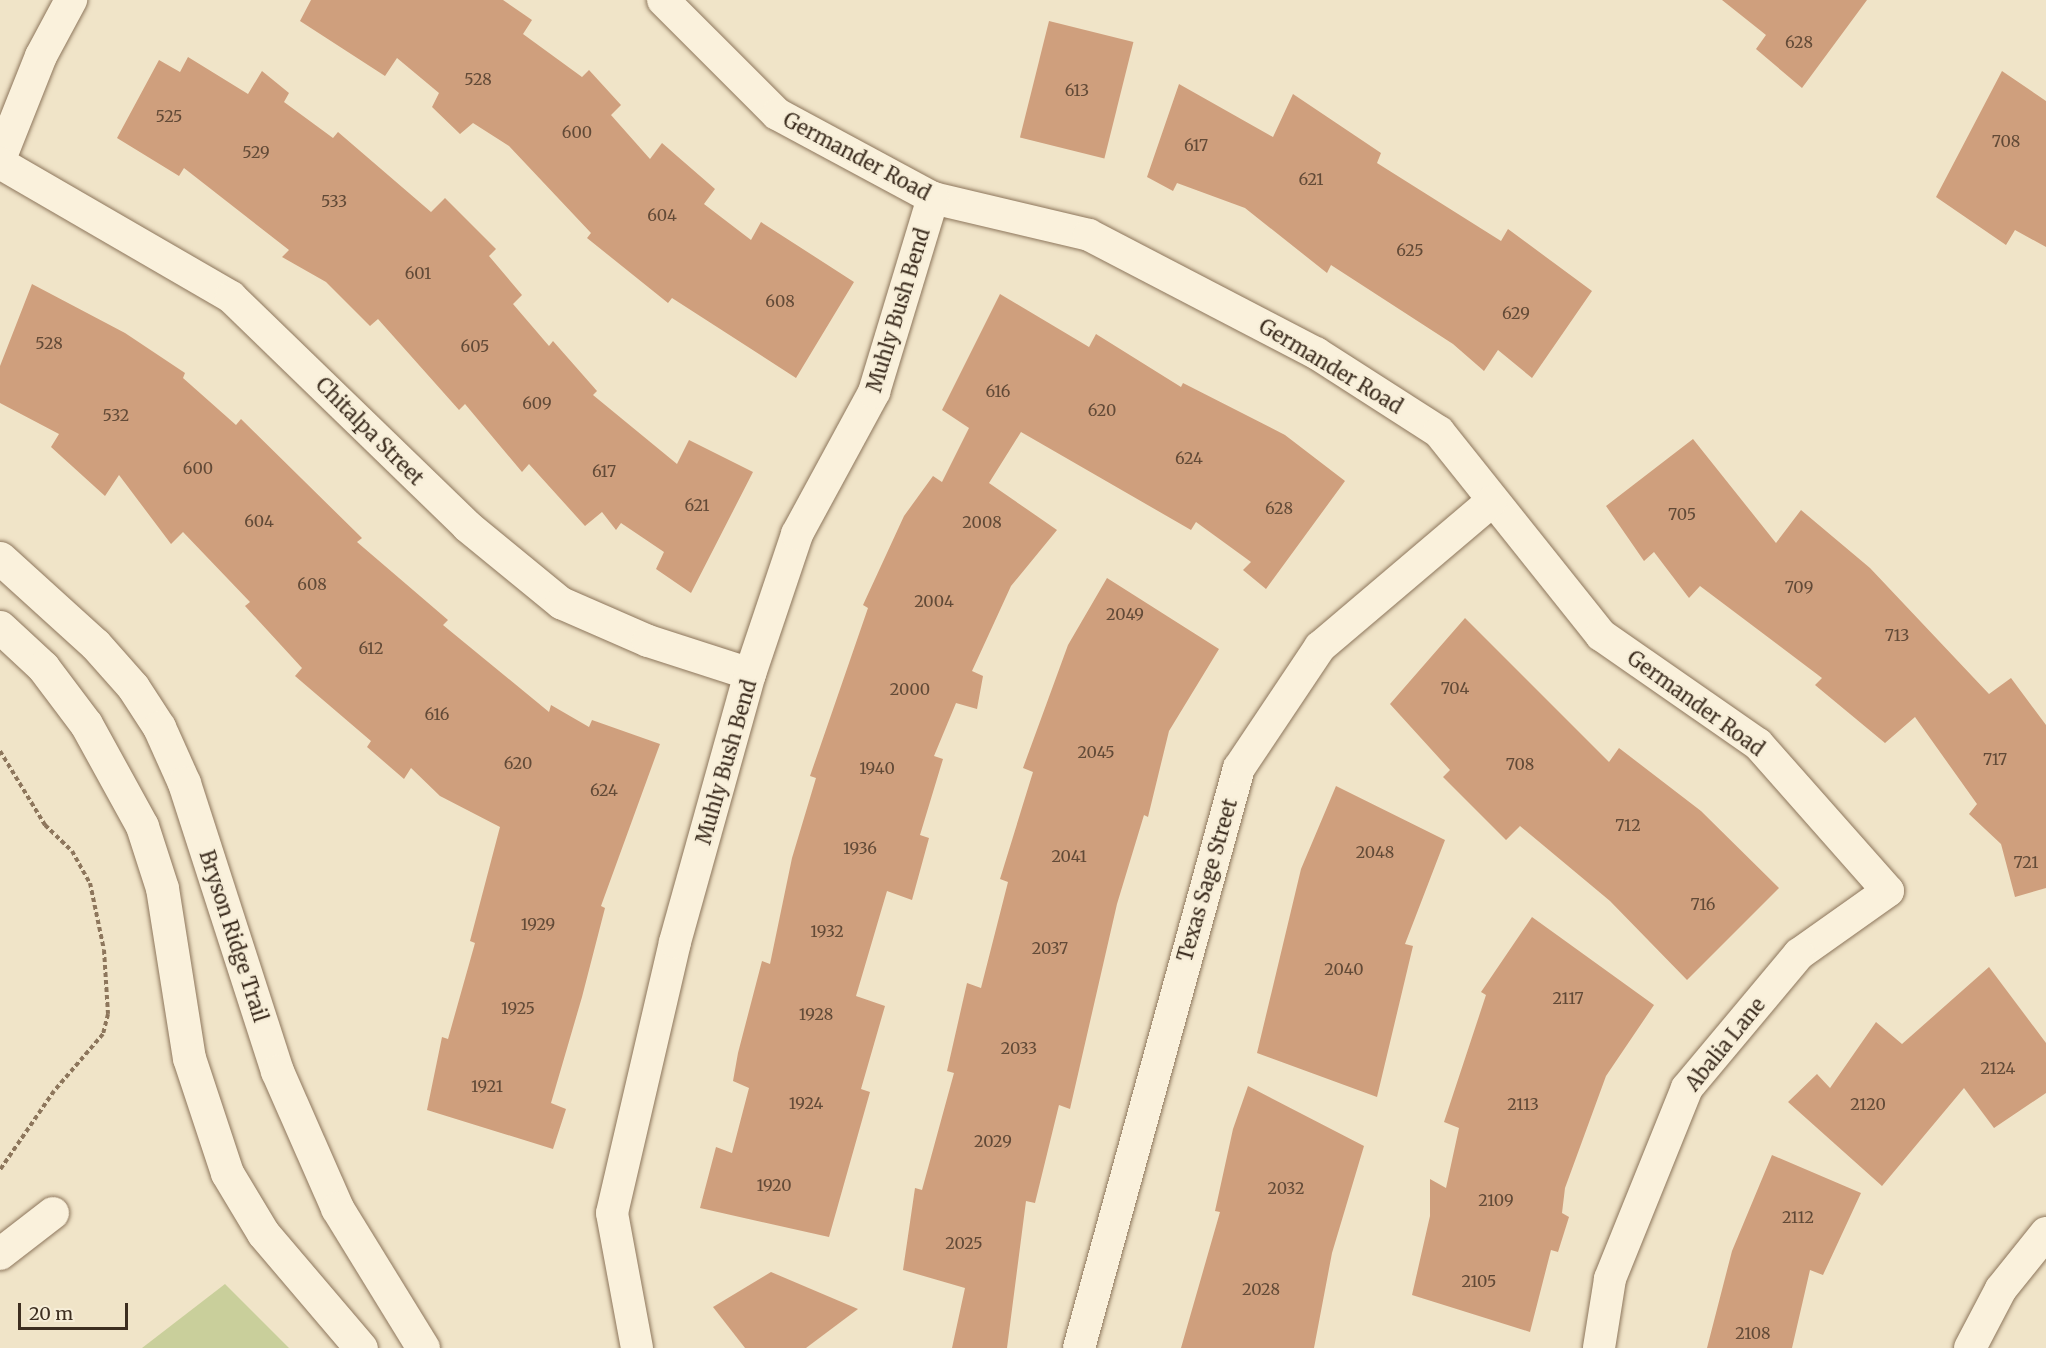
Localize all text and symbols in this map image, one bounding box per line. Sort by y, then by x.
house number: 628 [1785,32,1813,52]
house number: 528 [464,69,492,89]
house number: 613 [1065,80,1089,100]
house number: 525 [156,106,182,126]
street label: Germander Road [779,107,935,205]
house number: 600 [562,122,592,142]
house number: 708 [1992,131,2020,151]
house number: 617 [1184,135,1208,155]
house number: 529 [242,142,270,162]
house number: 621 [1298,169,1324,189]
house number: 533 [321,191,347,211]
house number: 604 [647,205,677,225]
street label: Muhly Bush Bend [862,225,934,395]
house number: 625 [1396,240,1424,260]
house number: 601 [405,263,431,283]
house number: 608 [765,291,795,311]
house number: 629 [1502,303,1530,323]
street label: Germander Road [1255,314,1407,418]
house number: 528 [35,333,63,353]
house number: 605 [461,336,489,356]
street label: Chitalpa Street [311,372,429,490]
house number: 616 [986,381,1010,401]
house number: 609 [522,393,552,413]
house number: 620 [1088,400,1116,420]
house number: 532 [103,405,129,425]
house number: 624 [1175,448,1203,468]
house number: 600 [183,458,213,478]
house number: 617 [592,461,616,481]
house number: 621 [684,495,710,515]
house number: 628 [1265,498,1293,518]
house number: 705 [1668,504,1696,524]
house number: 604 [244,511,274,531]
house number: 2008 [962,512,1002,532]
house number: 608 [297,574,327,594]
house number: 709 [1785,577,1813,597]
house number: 2004 [914,591,954,611]
house number: 2049 [1106,604,1144,624]
house number: 713 [1885,625,1909,645]
house number: 612 [358,638,384,658]
street label: Germander Road [1623,645,1769,761]
street label: Muhly Bush Bend [691,677,761,847]
house number: 704 [1441,678,1469,698]
house number: 2000 [890,679,930,699]
house number: 616 [425,704,449,724]
house number: 2045 [1077,742,1115,762]
house number: 717 [1983,749,2007,769]
house number: 620 [504,753,532,773]
house number: 708 [1506,754,1534,774]
house number: 1940 [859,758,895,778]
house number: 624 [590,780,618,800]
street label: Texas Sage Street [1172,796,1242,964]
house number: 712 [1615,815,1641,835]
house number: 1936 [843,838,877,858]
house number: 2048 [1356,842,1394,862]
house number: 2041 [1051,846,1087,866]
street label: Bryson Ridge Trail [195,847,273,1025]
house number: 721 [2013,852,2039,872]
house number: 716 [1690,894,1716,914]
house number: 1929 [521,914,555,934]
house number: 1932 [810,921,844,941]
house number: 2037 [1032,938,1068,958]
house number: 2040 [1324,959,1364,979]
house number: 2117 [1552,988,1584,1008]
street label: Abalia Lane [1680,993,1770,1095]
house number: 1925 [501,998,535,1018]
house number: 1928 [799,1004,833,1024]
house number: 2033 [1001,1038,1037,1058]
house number: 2124 [1981,1058,2015,1078]
house number: 1921 [471,1076,503,1096]
house number: 1924 [789,1093,823,1113]
house number: 2113 [1507,1094,1539,1114]
house number: 2120 [1850,1094,1886,1114]
house number: 2029 [974,1131,1012,1151]
house number: 1920 [756,1175,792,1195]
house number: 2032 [1268,1178,1304,1198]
house number: 2109 [1478,1190,1514,1210]
house number: 2112 [1782,1207,1814,1227]
house number: 2025 [945,1233,983,1253]
house number: 2105 [1462,1271,1496,1291]
house number: 2028 [1242,1279,1280,1299]
scale bar [21,1291,130,1329]
text: 20 m [29,1302,73,1325]
house number: 2108 [1735,1323,1771,1343]

